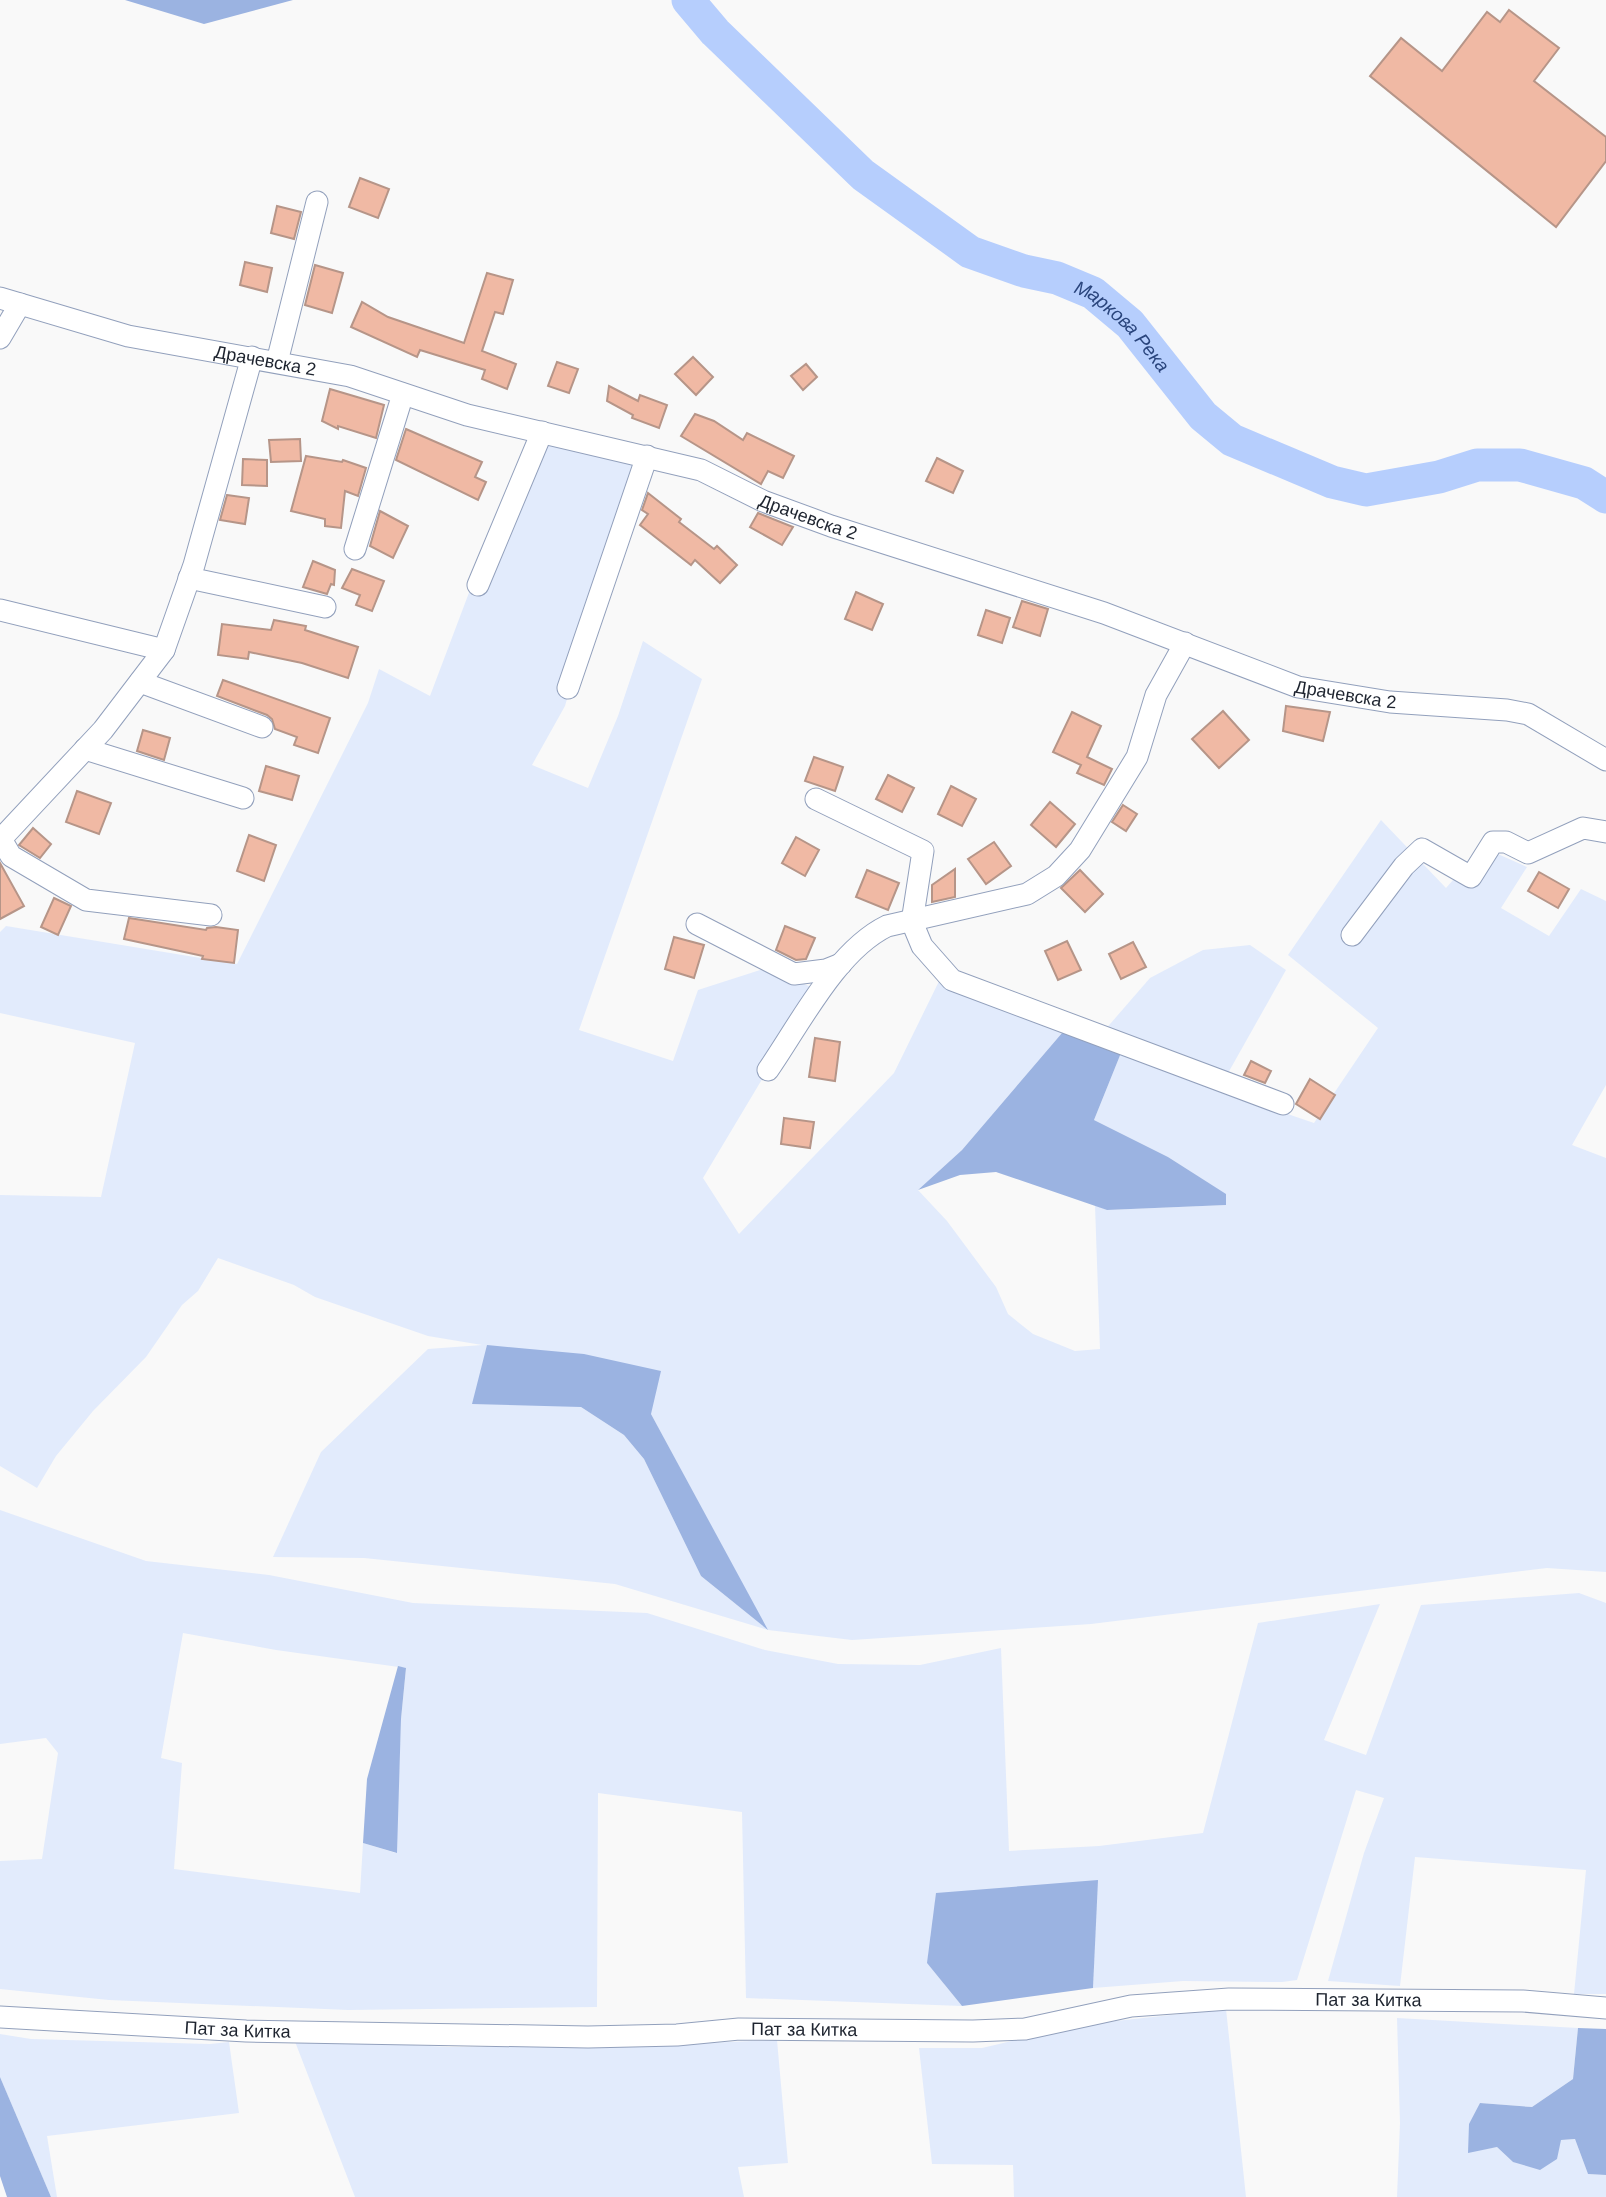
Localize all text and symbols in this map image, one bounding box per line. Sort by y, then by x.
water label: Маркова Река [1072,276,1174,376]
street label: Драчевска 2 [213,342,318,380]
street label: Драчевска 2 [756,490,860,544]
street label: Драчевска 2 [1293,677,1397,712]
street label: Пат за Китка [1315,1990,1423,2010]
street label: Пат за Китка [184,2018,292,2042]
street label: Пат за Китка [751,2019,858,2040]

